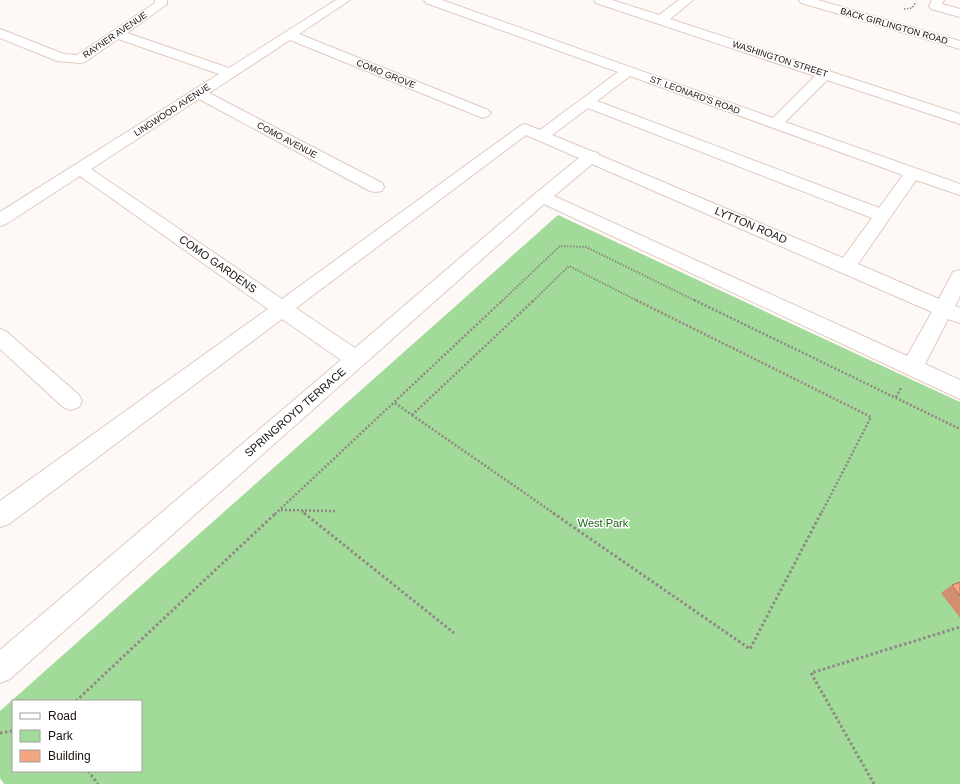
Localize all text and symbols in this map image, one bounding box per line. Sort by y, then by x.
street label: BACK GIRLINGTON ROAD [839,6,949,46]
street label: RAYNER AVENUE [81,10,149,60]
street label: WASHINGTON STREET [731,39,829,79]
street label: COMO GROVE [355,58,417,90]
street label: ST. LEONARD'S ROAD [649,74,742,116]
street label: LINGWOOD AVENUE [132,82,212,138]
street label: COMO AVENUE [255,120,319,160]
street label: LYTTON ROAD [713,204,789,246]
street label: COMO GARDENS [177,233,259,295]
street label: SPRINGROYD TERRACE [242,365,348,459]
park label: West Park [578,517,629,529]
legend [12,700,142,772]
text: Road [48,709,77,723]
text: Park [48,729,74,743]
text: Building [48,749,91,763]

